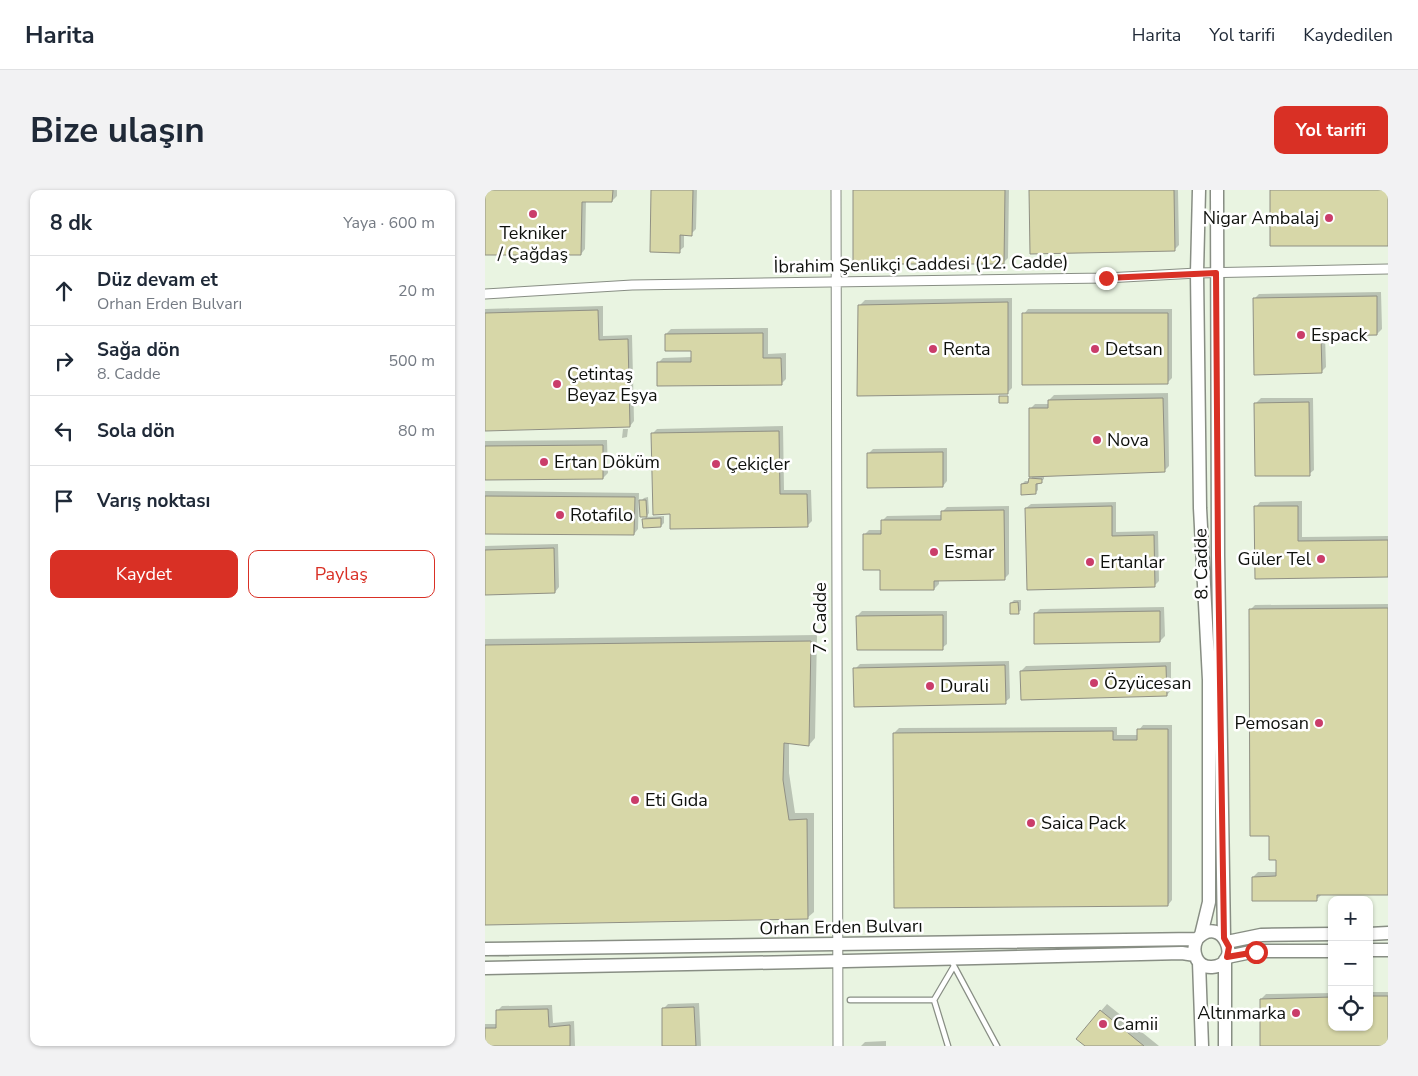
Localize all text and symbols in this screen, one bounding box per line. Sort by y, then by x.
text: Harita [25,19,95,51]
text: Harita [1132,23,1181,47]
text: Yol tarifi [1209,23,1275,47]
text: Kaydedilen [1303,23,1393,47]
button: Yol tarifi [1274,106,1388,154]
text: Bize ulaşın [30,107,205,154]
place label: Nigar Ambalaj [1203,206,1319,230]
marker: Tekniker / Çağdaş [527,208,539,220]
text: 8 dk [50,209,92,237]
text: Yaya · 600 m [343,212,435,234]
marker: Nigar Ambalaj [1323,212,1335,224]
place label: Tekniker / Çağdaş [497,221,568,266]
street label: İbrahim Şenlikçi Caddesi (12. Cadde) [774,249,1068,279]
text: Düz devam et [97,267,218,293]
route end [1095,267,1118,290]
icon: ahead [50,277,78,305]
text: 20 m [398,280,435,302]
text: Orhan Erden Bulvarı [97,293,242,315]
place label: Espack [1311,323,1368,347]
marker: Espack [1295,329,1307,341]
text: Sağa dön [97,337,180,363]
place label: Renta [943,337,990,361]
place label: Detsan [1105,337,1163,361]
marker: Renta [927,343,939,355]
marker: Detsan [1089,343,1101,355]
icon: right [50,347,78,375]
text: 500 m [388,350,435,372]
place label: Çetintaş Beyaz Eşya [567,362,658,407]
text: 8. Cadde [97,363,161,385]
marker: Çetintaş Beyaz Eşya [551,378,563,390]
icon: left [50,417,78,445]
text: Sola dön [97,418,175,444]
text: 80 m [398,420,435,442]
place label: Nova [1107,428,1149,452]
marker: Nova [1091,434,1103,446]
place label: Ertan Döküm [554,450,660,474]
place label: Çekiçler [726,452,790,476]
marker: Ertan Döküm [538,456,550,468]
marker: Çekiçler [710,458,722,470]
icon: arrive [50,487,78,515]
text: Varış noktası [97,488,210,514]
place label: Rotafilo [570,503,633,527]
marker: Rotafilo [554,509,566,521]
street label: 8. Cadde [1188,528,1214,600]
place label: Esmar [944,540,995,564]
marker: Esmar [928,546,940,558]
place label: Güler Tel [1238,547,1312,571]
button: Kaydet [50,550,238,598]
button: Paylaş [248,550,435,598]
place label: Ertanlar [1100,550,1165,574]
marker: Güler Tel [1315,553,1327,565]
marker: Ertanlar [1084,556,1096,568]
street label: 7. Cadde [808,582,832,654]
place label: Özyücesan [1104,671,1192,695]
place label: Durali [940,674,989,698]
marker: Özyücesan [1088,677,1100,689]
marker: Durali [924,680,936,692]
place label: Pemosan [1235,711,1309,735]
marker: Pemosan [1313,717,1325,729]
place label: Eti Gıda [645,788,708,812]
marker: Eti Gıda [629,794,641,806]
place label: Saica Pack [1041,811,1127,835]
marker: Saica Pack [1025,817,1037,829]
map controls [1328,896,1373,1031]
button: + [1328,896,1373,941]
street label: Orhan Erden Bulvarı [759,914,923,940]
route start [1245,941,1268,964]
button: − [1328,941,1373,986]
button: locate [1328,986,1373,1031]
place label: Altınmarka [1197,1001,1286,1025]
marker: Altınmarka [1290,1007,1302,1019]
place label: Camii [1113,1012,1158,1036]
marker: Camii [1097,1018,1109,1030]

